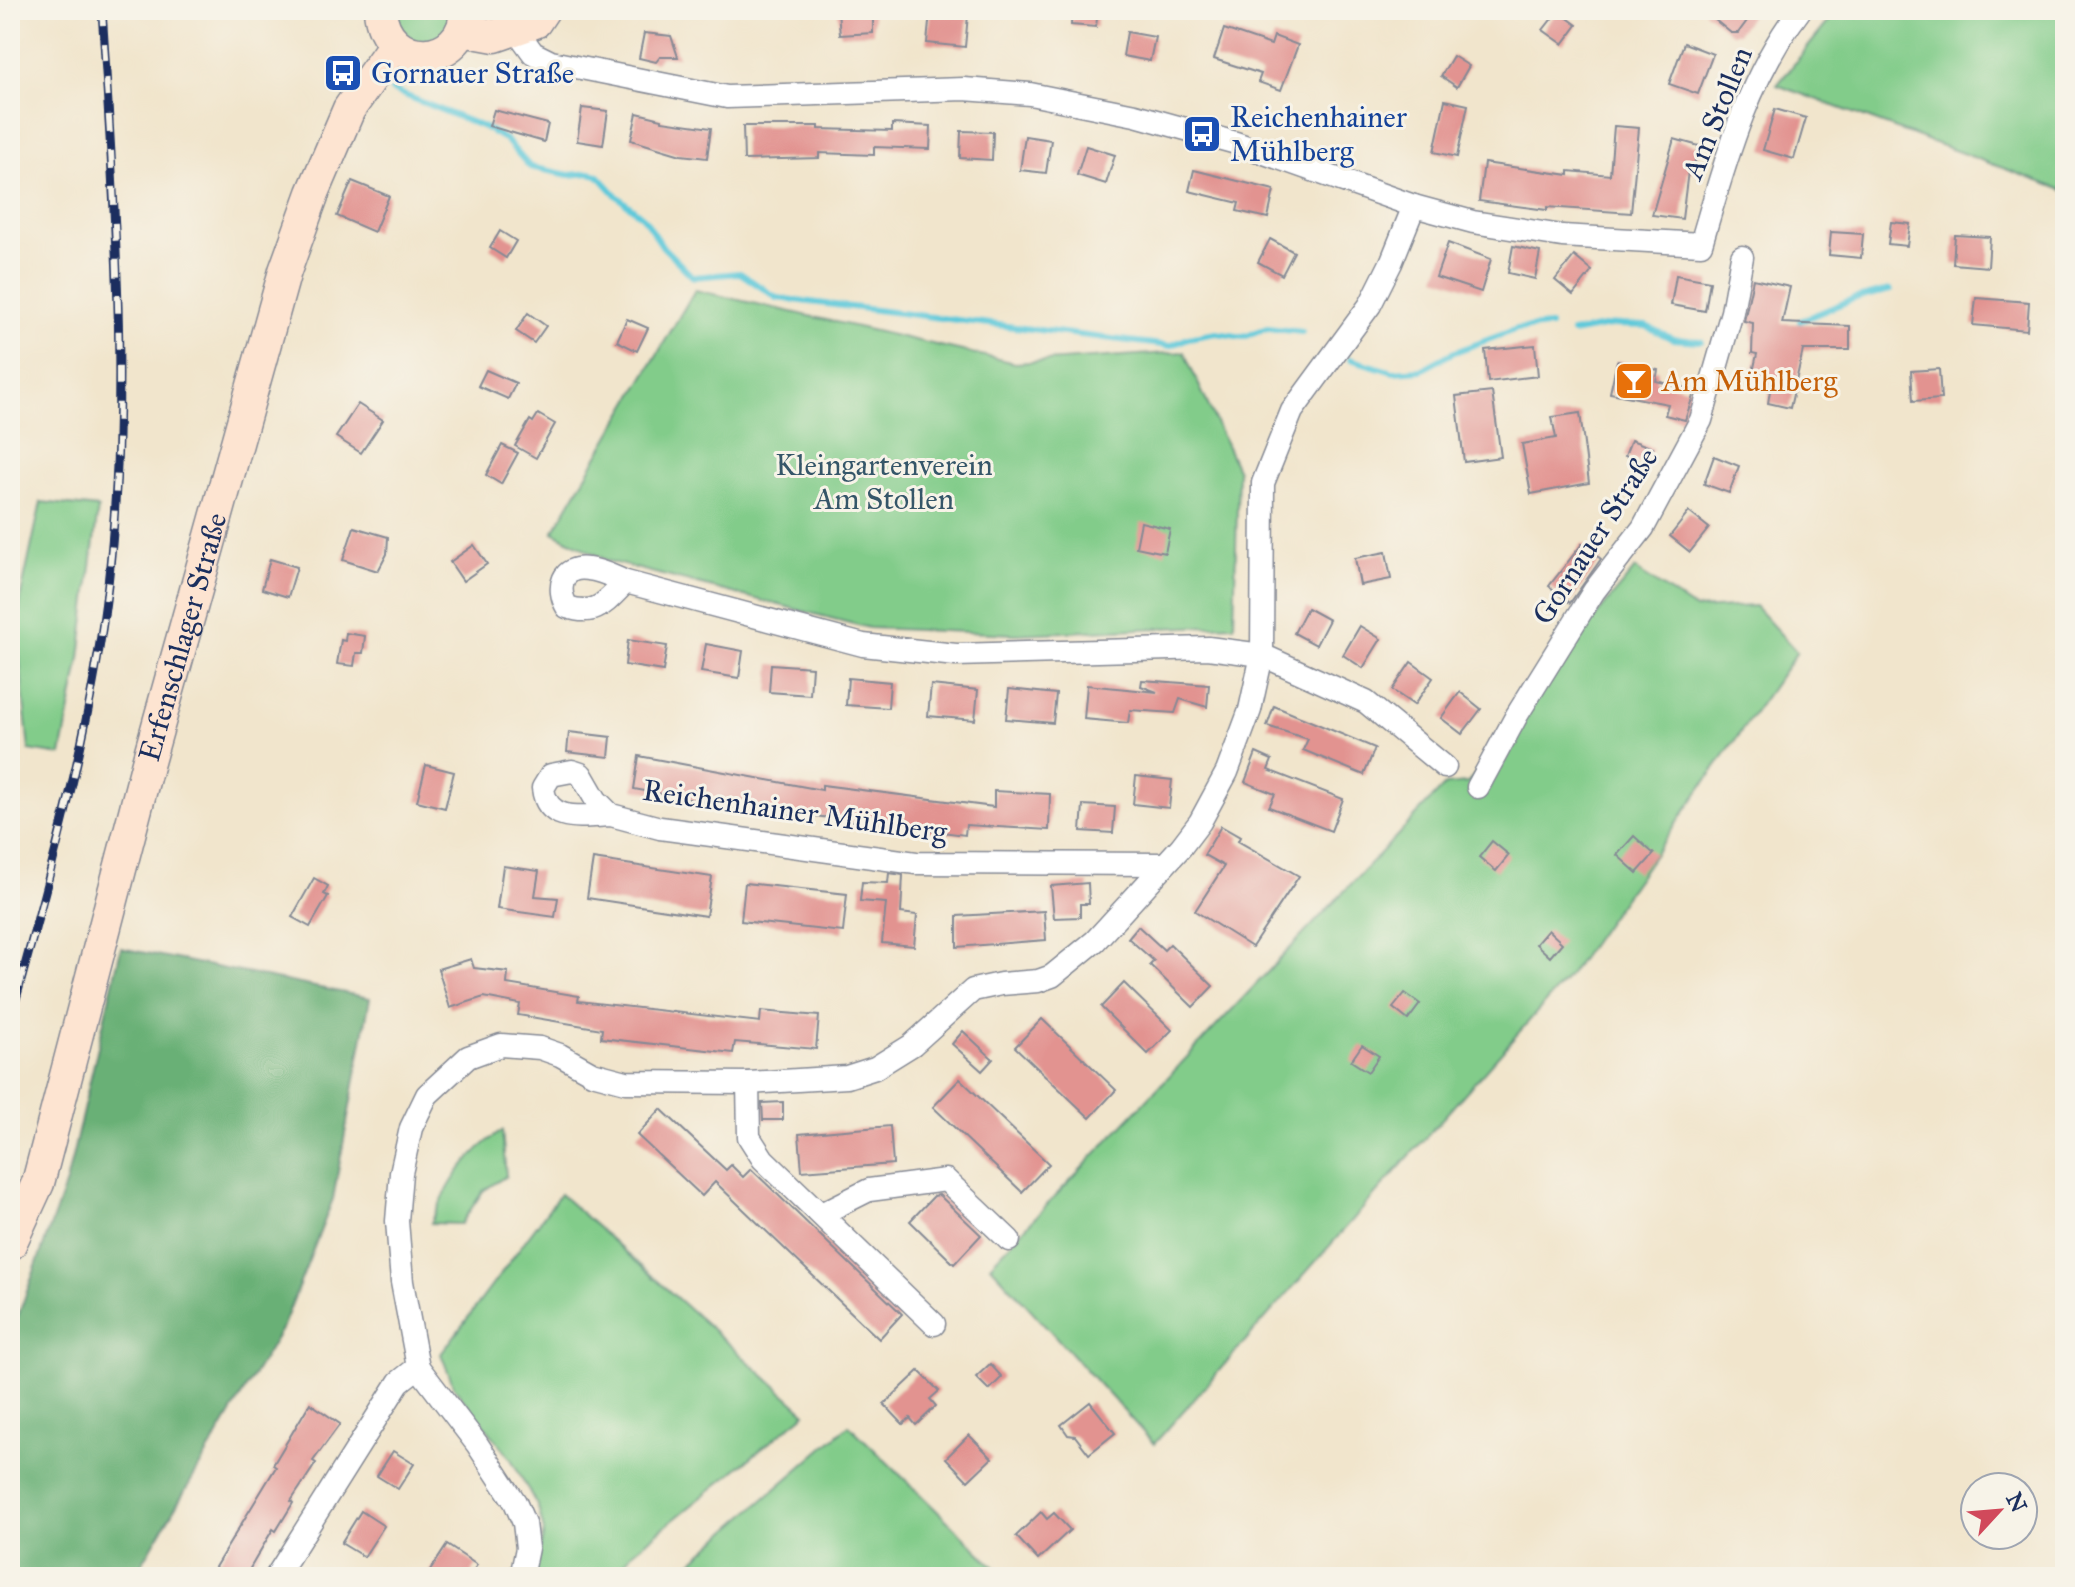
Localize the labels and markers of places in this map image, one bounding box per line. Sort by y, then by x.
bus stop icon: Gornauer Straße [322,52,364,94]
place label: Gornauer Straße [371,55,574,91]
place label: Reichenhainer Mühlberg [1230,99,1408,169]
bus stop icon: Reichenhainer Mühlberg [1181,113,1223,155]
bar icon: Am Mühlberg [1613,360,1655,402]
place label: Am Mühlberg [1660,363,1839,399]

